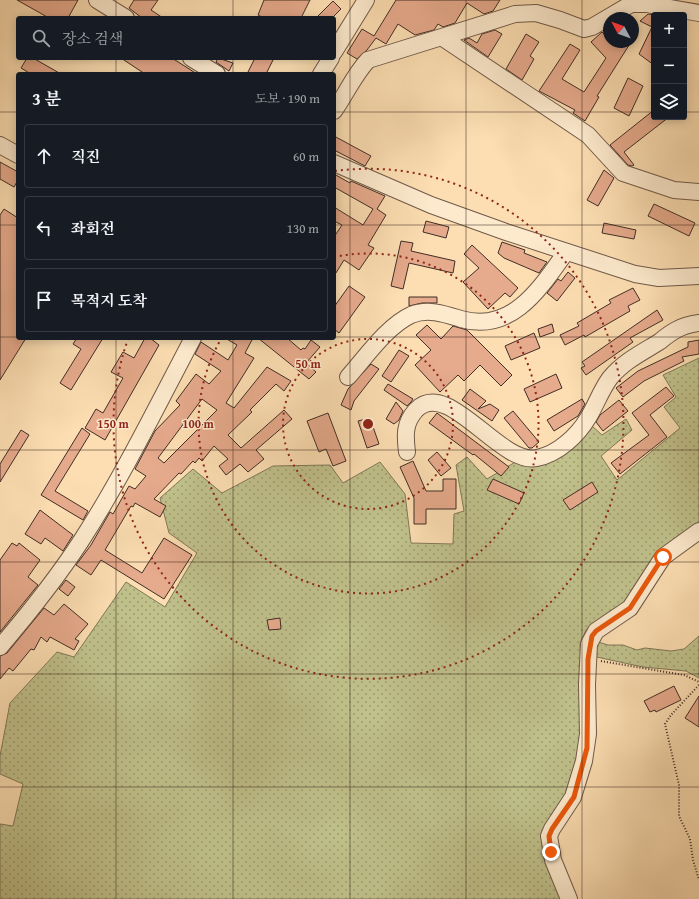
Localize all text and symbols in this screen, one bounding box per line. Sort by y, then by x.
north arrow [603,12,639,48]
map controls [651,12,687,120]
button: + [651,12,687,48]
search box [16,16,336,60]
icon: search [30,27,52,49]
text: 장소 검색 [62,28,123,49]
button: − [651,48,687,84]
button: layers [651,84,687,120]
text: 3 분 [32,86,61,111]
text: 도보 · 190 m [255,89,320,108]
icon: ahead [33,145,55,167]
text: 직진 [71,146,100,167]
text: 60 m [293,147,319,166]
icon: left [33,217,55,239]
text: 좌회전 [71,218,114,239]
text: 130 m [287,219,319,238]
icon: arrive [33,289,55,311]
text: 목적지 도착 [71,290,147,311]
text: 50 m [295,355,321,372]
text: 150 m [97,415,130,432]
text: 100 m [182,415,215,432]
centre of rings [361,417,375,431]
route start [654,548,672,566]
route end [542,843,560,861]

